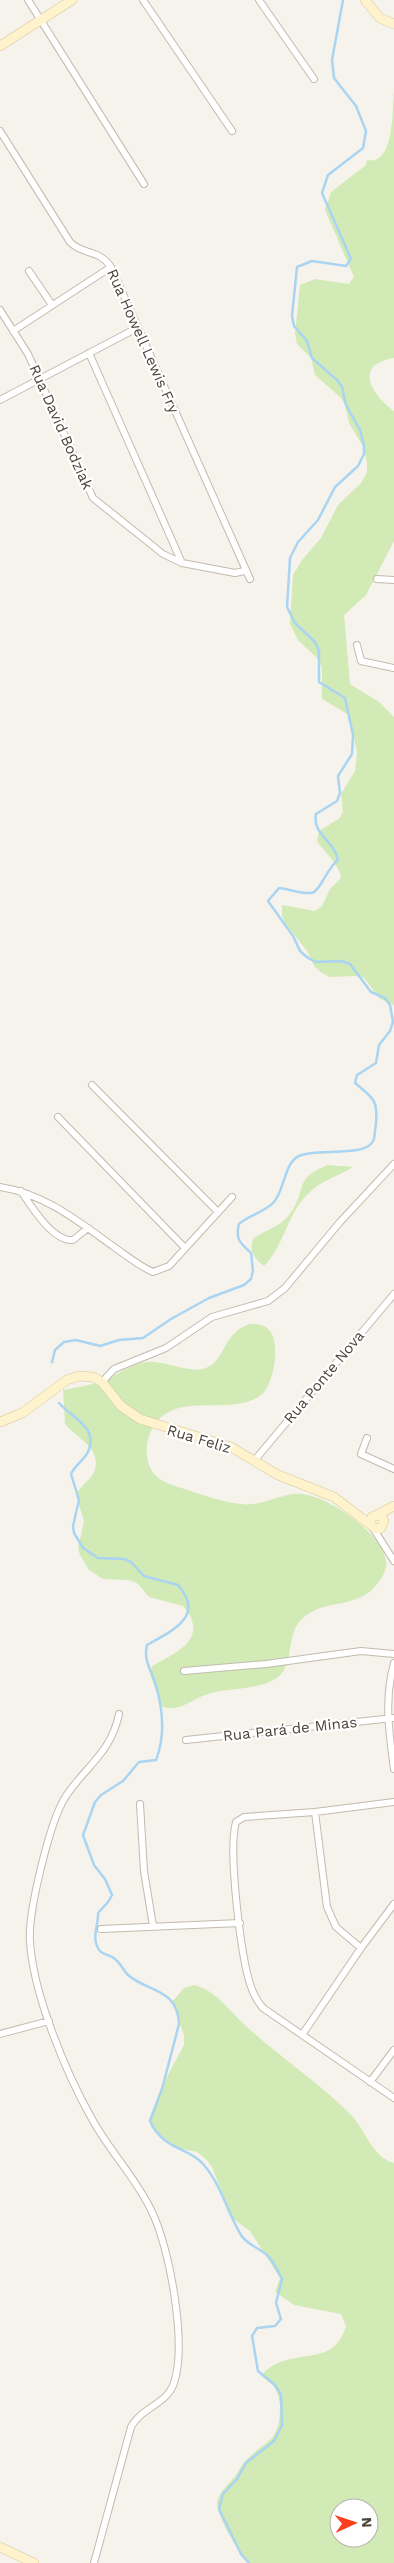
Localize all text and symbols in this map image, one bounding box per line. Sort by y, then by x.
street label: Rua Howell Lewis Fry [103,266,183,416]
street label: Rua David Bodziak [25,362,97,493]
street label: Rua Ponte Nova [280,1327,368,1427]
street label: Rua Feliz [165,1421,233,1457]
street label: Rua Pará de Minas [222,1713,358,1745]
north arrow [329,2498,379,2548]
text: N [359,2517,375,2528]

